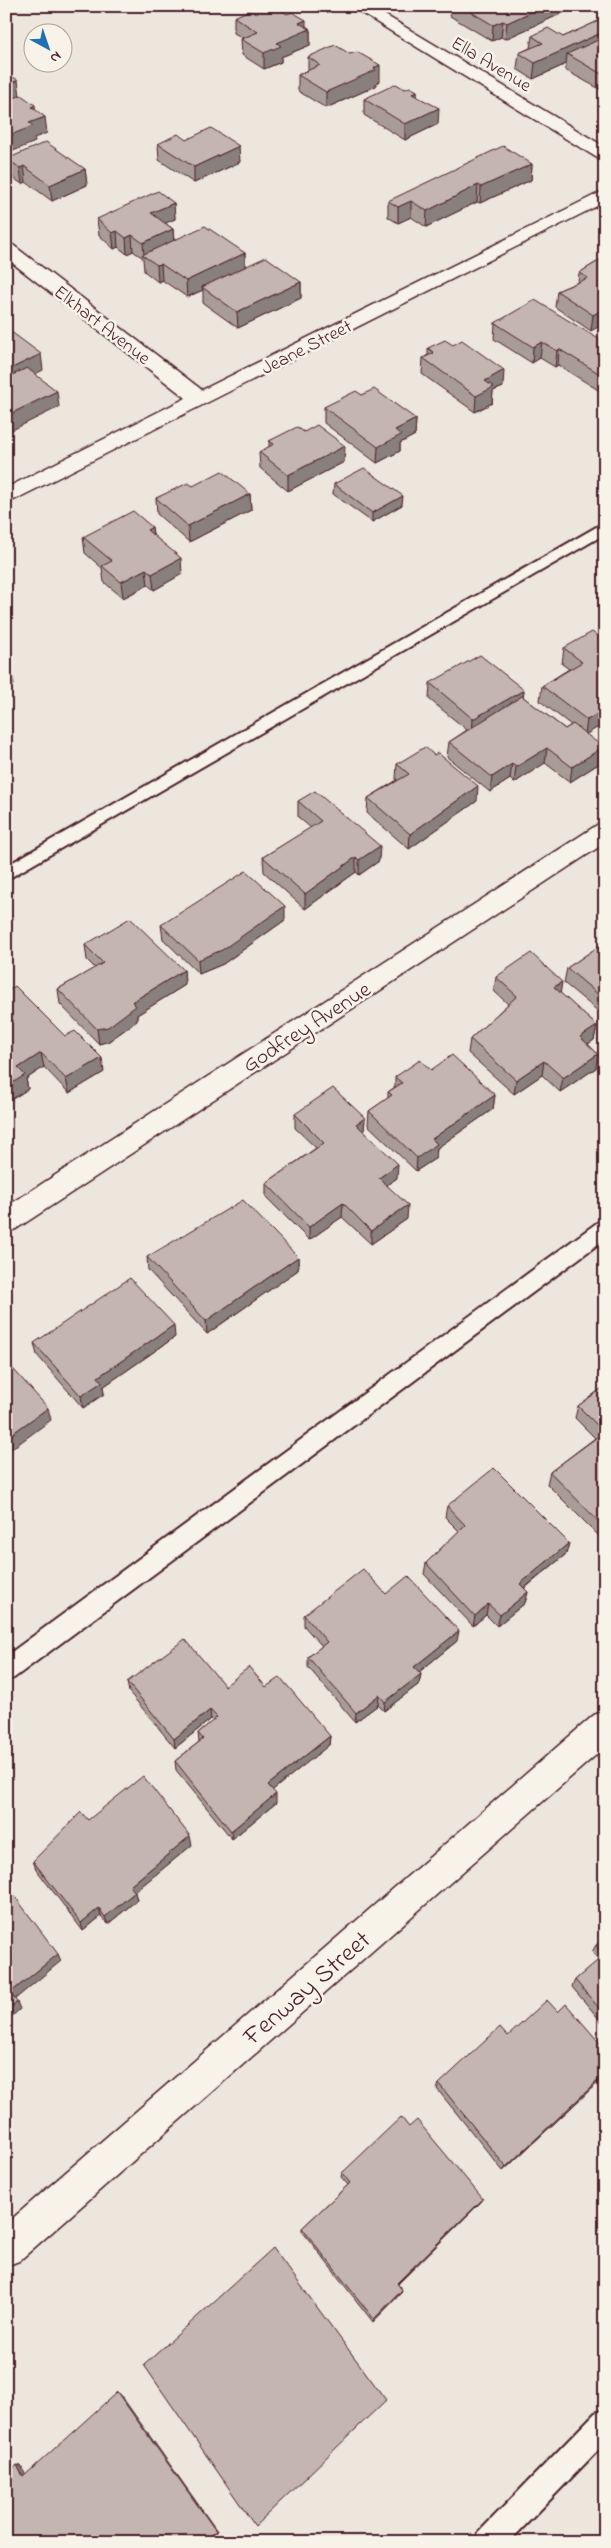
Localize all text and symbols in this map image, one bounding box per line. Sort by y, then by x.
north arrow [22,22,72,72]
street label: Ella Avenue [445,30,537,100]
text: N [45,46,66,68]
street label: Elkhart Avenue [47,280,156,373]
street label: Jeane Street [257,314,358,383]
street label: Godfrey Avenue [237,975,379,1083]
street label: Fenway Street [235,1923,381,2056]

